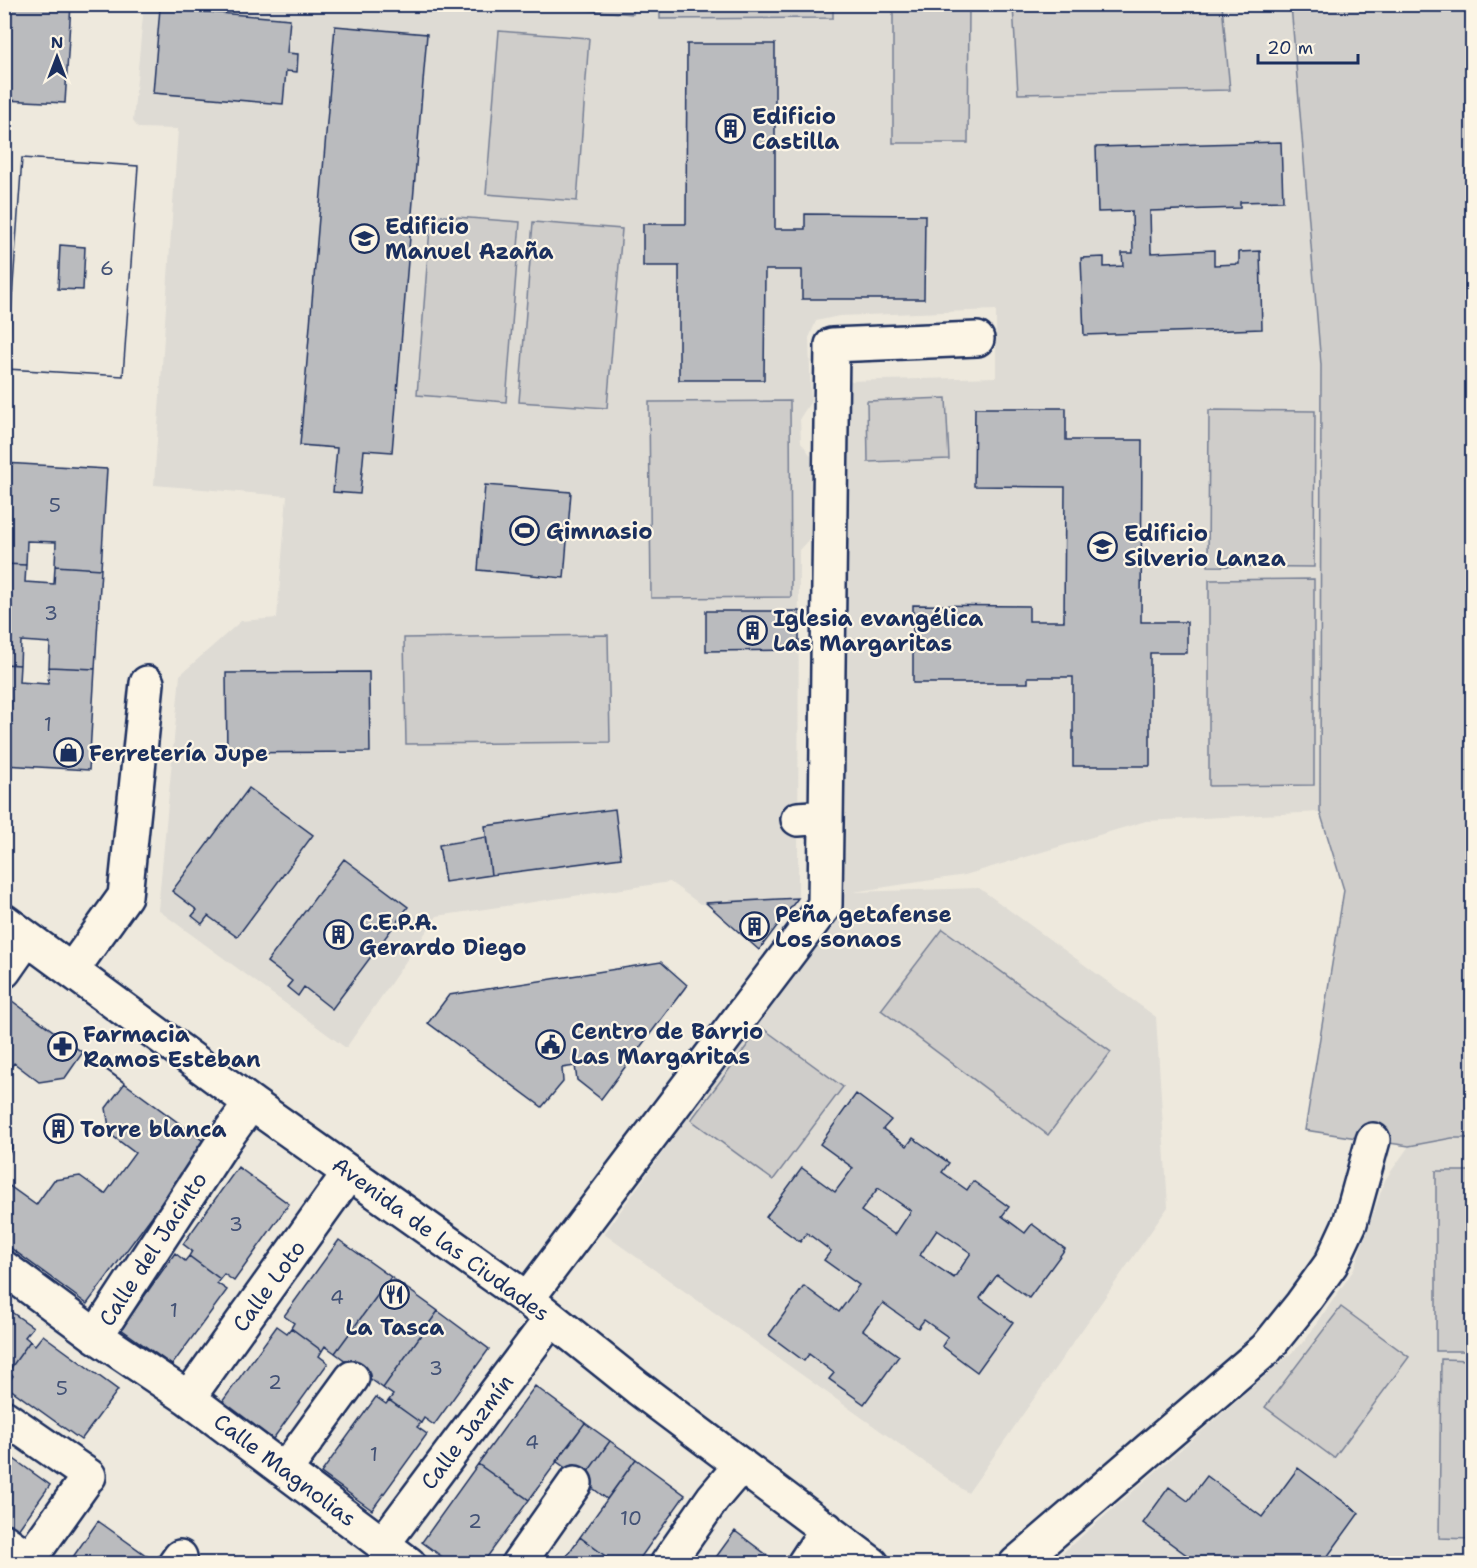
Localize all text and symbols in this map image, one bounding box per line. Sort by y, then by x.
north arrow [27,27,87,87]
scale bar [1258,27,1358,65]
text: N [51,32,63,53]
text: 20 m [1267,36,1313,60]
place label: Edificio Castilla [752,102,839,156]
building icon: Edificio Castilla [715,113,747,145]
place label: Edificio Manuel Azaña [385,212,554,266]
school or university icon: Edificio Manuel Azaña [348,223,380,255]
house number: 6 [100,255,114,281]
house number: 5 [49,492,61,518]
sports icon: Gimnasio [509,515,541,547]
place label: Gimnasio [546,517,652,546]
place label: Edificio Silverio Lanza [1124,519,1286,573]
school or university icon: Edificio Silverio Lanza [1087,530,1119,562]
house number: 3 [44,600,58,626]
place label: Iglesia evangélica Las Margaritas [773,604,983,658]
building icon: Iglesia evangélica Las Margaritas [736,615,768,647]
house number: 1 [44,711,52,737]
shop icon: Ferretería Jupe [52,737,84,769]
place label: Ferretería Jupe [89,739,268,768]
place label: Peña getafense Los sonaos [775,900,952,954]
place label: C.E.P.A. Gerardo Diego [359,908,527,962]
building icon: Peña getafense Los sonaos [738,911,770,943]
building icon: C.E.P.A. Gerardo Diego [322,919,354,951]
place label: Centro de Barrio Las Margaritas [571,1017,763,1071]
place label: Farmacia Ramos Esteban [83,1020,261,1074]
public building icon: Centro de Barrio Las Margaritas [534,1028,566,1060]
pharmacy icon: Farmacia Ramos Esteban [46,1031,78,1063]
building icon: Torre blanca [43,1113,75,1145]
place label: Torre blanca [80,1115,227,1144]
street label: Avenida de las Ciudades [326,1150,556,1328]
street label: Calle del Jacinto [92,1166,214,1332]
house number: 3 [229,1211,243,1237]
street label: Calle Loto [226,1234,312,1338]
restaurant icon: La Tasca [379,1279,411,1311]
house number: 4 [330,1284,344,1310]
house number: 1 [170,1297,178,1323]
place label: La Tasca [346,1313,444,1342]
house number: 3 [429,1355,443,1381]
street label: Calle Jazmín [414,1368,520,1496]
house number: 2 [268,1369,282,1395]
house number: 5 [56,1375,68,1401]
street label: Calle Magnolias [208,1407,362,1533]
house number: 4 [525,1429,539,1455]
house number: 1 [370,1441,378,1467]
house number: 10 [620,1505,642,1531]
house number: 2 [468,1508,482,1534]

